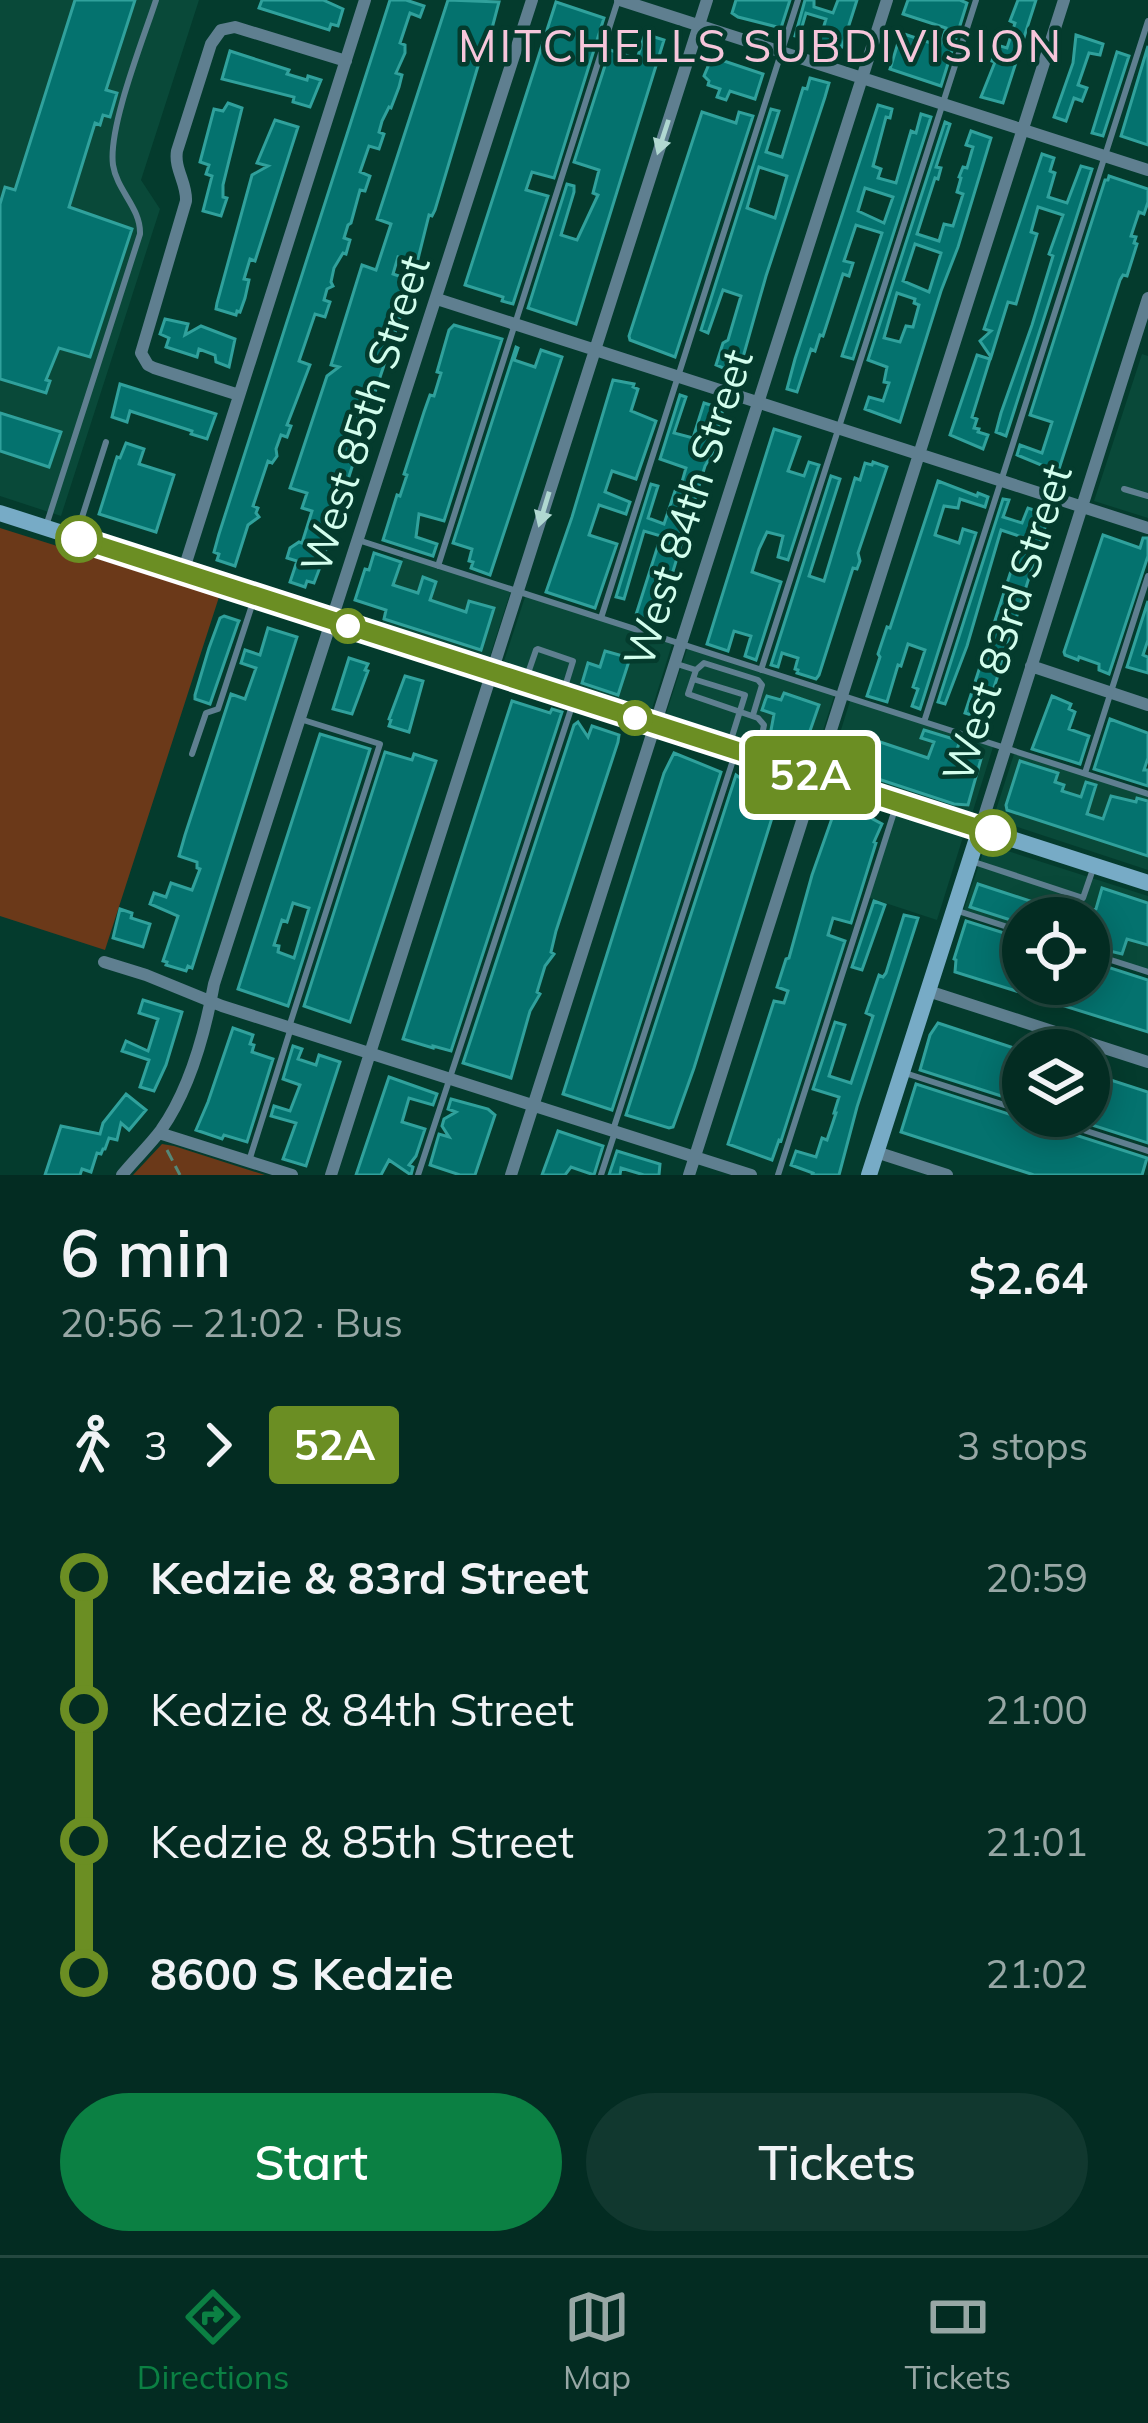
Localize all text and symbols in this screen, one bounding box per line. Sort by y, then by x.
district label: MITCHELLS SUBDIVISION [458,17,1064,73]
one-way arrow [652,119,671,156]
street label: West 85th Street [288,249,441,579]
street label: West 84th Street [611,343,764,673]
street label: West 83rd Street [930,457,1083,788]
one-way arrow [534,491,552,527]
unlabelled marker [57,517,101,561]
unlabelled marker [332,610,364,642]
unlabelled marker [619,702,651,734]
line badge: 52A [741,736,879,814]
text: 52A [769,748,851,801]
unlabelled marker [971,811,1015,855]
map controls [1002,897,1110,1137]
button: locate [1002,897,1110,1005]
button: layers [1002,1029,1110,1137]
text: 6 min [60,1211,231,1294]
text: $2.64 [969,1249,1088,1305]
text: 20:56 – 21:02 · Bus [60,1298,403,1347]
icon: walk [60,1412,126,1478]
icon: forward [185,1412,251,1478]
text: 52A [293,1418,375,1471]
text: 3 [144,1421,167,1470]
text: 3 stops [957,1421,1088,1470]
text: Kedzie & 83rd Street [150,1549,589,1605]
text: 20:59 [986,1553,1088,1602]
text: Kedzie & 84th Street [150,1681,574,1737]
text: 21:00 [986,1685,1088,1734]
text: Kedzie & 85th Street [150,1813,574,1869]
text: 21:01 [986,1817,1088,1866]
text: 8600 S Kedzie [150,1945,454,2001]
text: 21:02 [986,1949,1088,1998]
button: Start [60,2093,562,2231]
button: Tickets [586,2093,1088,2231]
tab: Directions [137,2284,289,2397]
tab: Map [563,2284,631,2397]
tab: Tickets [905,2284,1011,2397]

